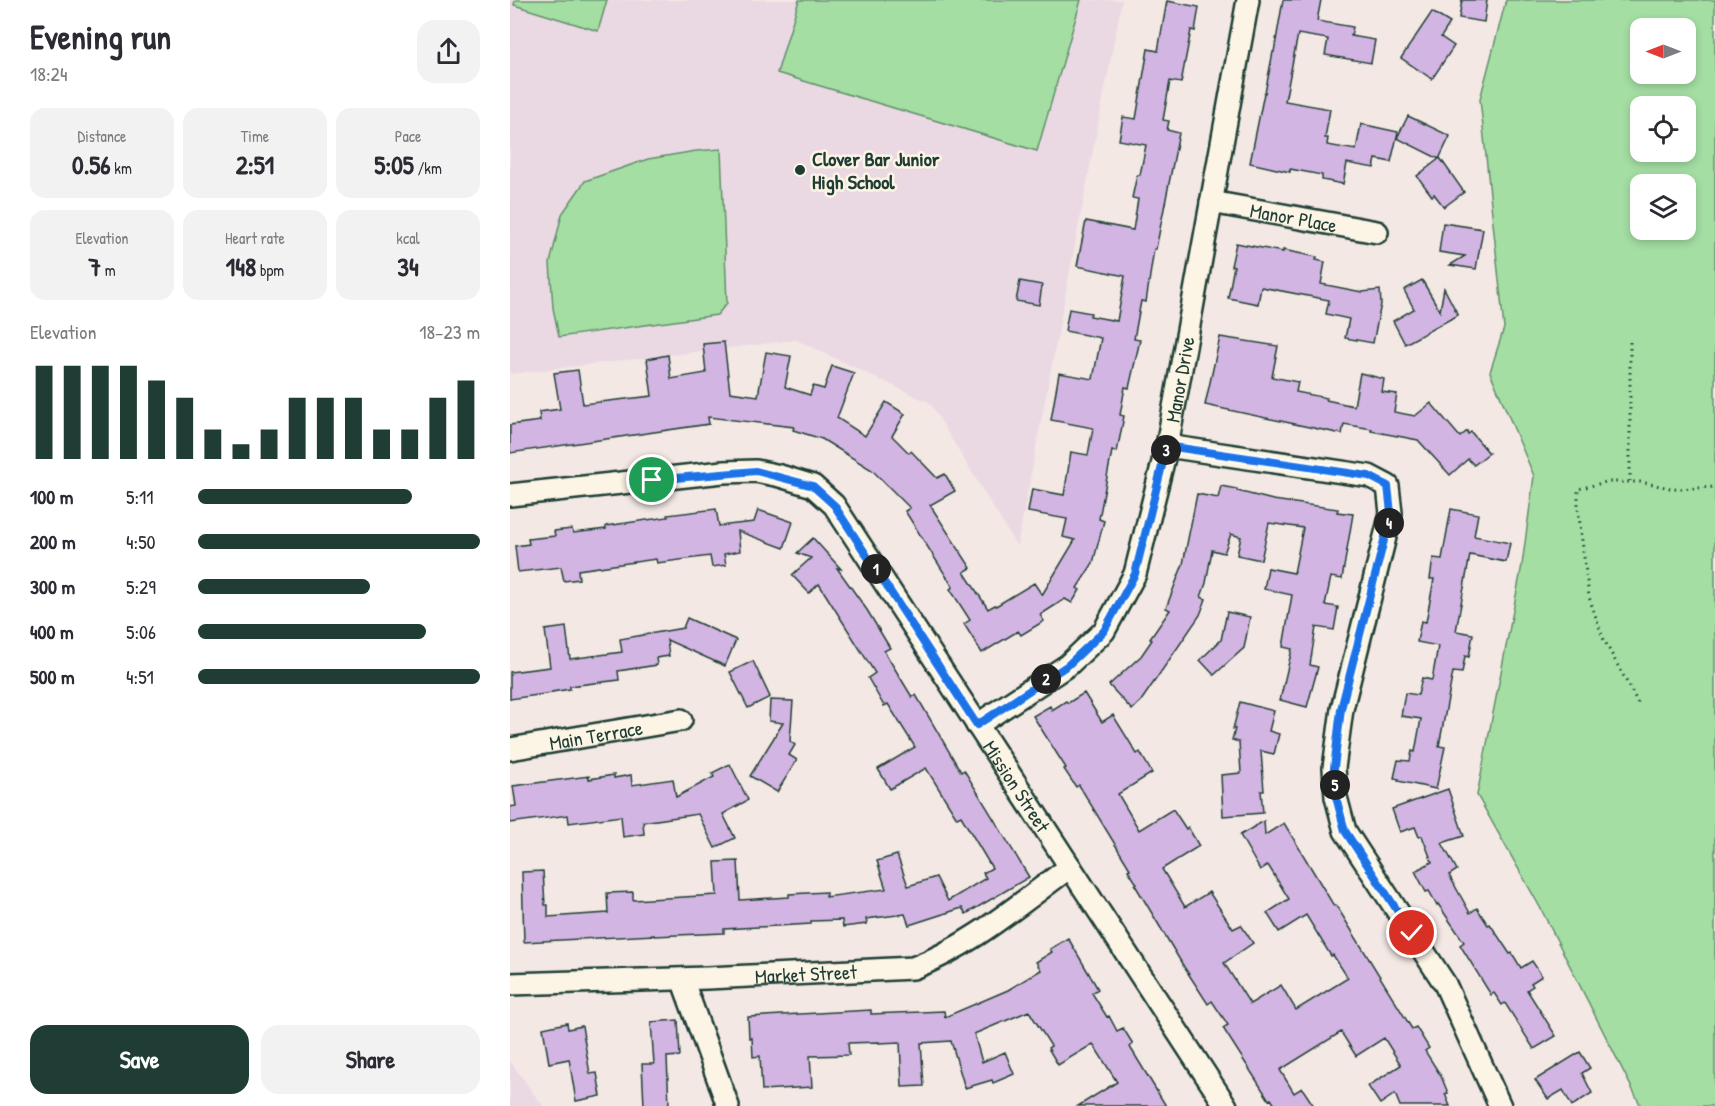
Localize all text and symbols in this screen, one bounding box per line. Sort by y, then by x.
text: Evening run [30,15,171,59]
north arrow [1630,18,1696,84]
map controls [1630,18,1696,240]
button: share [417,20,480,83]
text: 18:24 [30,60,67,87]
button: locate [1630,96,1696,162]
text: Distance [78,125,126,147]
text: Time [241,125,269,147]
text: Pace [395,125,421,147]
place label: Clover Bar Junior High School [812,145,940,196]
text: 0.56 [72,147,111,182]
text: 2:51 [236,147,274,182]
text: 5:05 [374,147,414,182]
text: km [111,157,132,179]
text: /km [414,157,442,179]
marker: Clover Bar Junior High School [793,163,807,177]
button: layers [1630,174,1696,240]
street label: Manor Place [1248,196,1339,238]
text: Elevation [75,227,129,249]
text: Heart rate [225,227,285,249]
text: kcal [396,227,420,249]
text: 7 [88,249,101,284]
text: 148 [226,249,256,284]
text: 34 [397,249,419,284]
text: m [101,259,116,281]
text: bpm [256,259,284,281]
text: Elevation [30,318,96,345]
text: 18–23 m [419,318,480,345]
street label: Manor Drive [1158,334,1200,425]
pin: 3 [1151,435,1181,465]
text: 3 [1162,439,1170,461]
pin [626,454,677,505]
icon: arrive [635,463,668,496]
text: 100 m [30,483,73,510]
text: 5:11 [126,483,154,510]
pin: 4 [1374,508,1404,538]
text: 4 [1386,512,1392,534]
text: 200 m [30,528,75,555]
text: 4:50 [126,528,156,555]
pin: 1 [861,554,891,584]
text: 1 [873,558,879,580]
text: 300 m [30,573,75,600]
text: 5:29 [126,573,156,600]
text: 400 m [30,618,74,645]
text: 5:06 [126,618,156,645]
text: 500 m [30,663,75,690]
text: 4:51 [126,663,154,690]
pin: 2 [1031,664,1061,694]
text: 2 [1042,668,1050,690]
street label: Main Terrace [547,713,645,756]
street label: Mission Street [977,735,1058,838]
pin: 5 [1320,770,1350,800]
text: 5 [1332,774,1338,796]
pin [1386,907,1437,958]
icon: check [1395,916,1428,949]
street label: Market Street [754,957,858,989]
button: Save [30,1025,249,1094]
button: Share [261,1025,480,1094]

